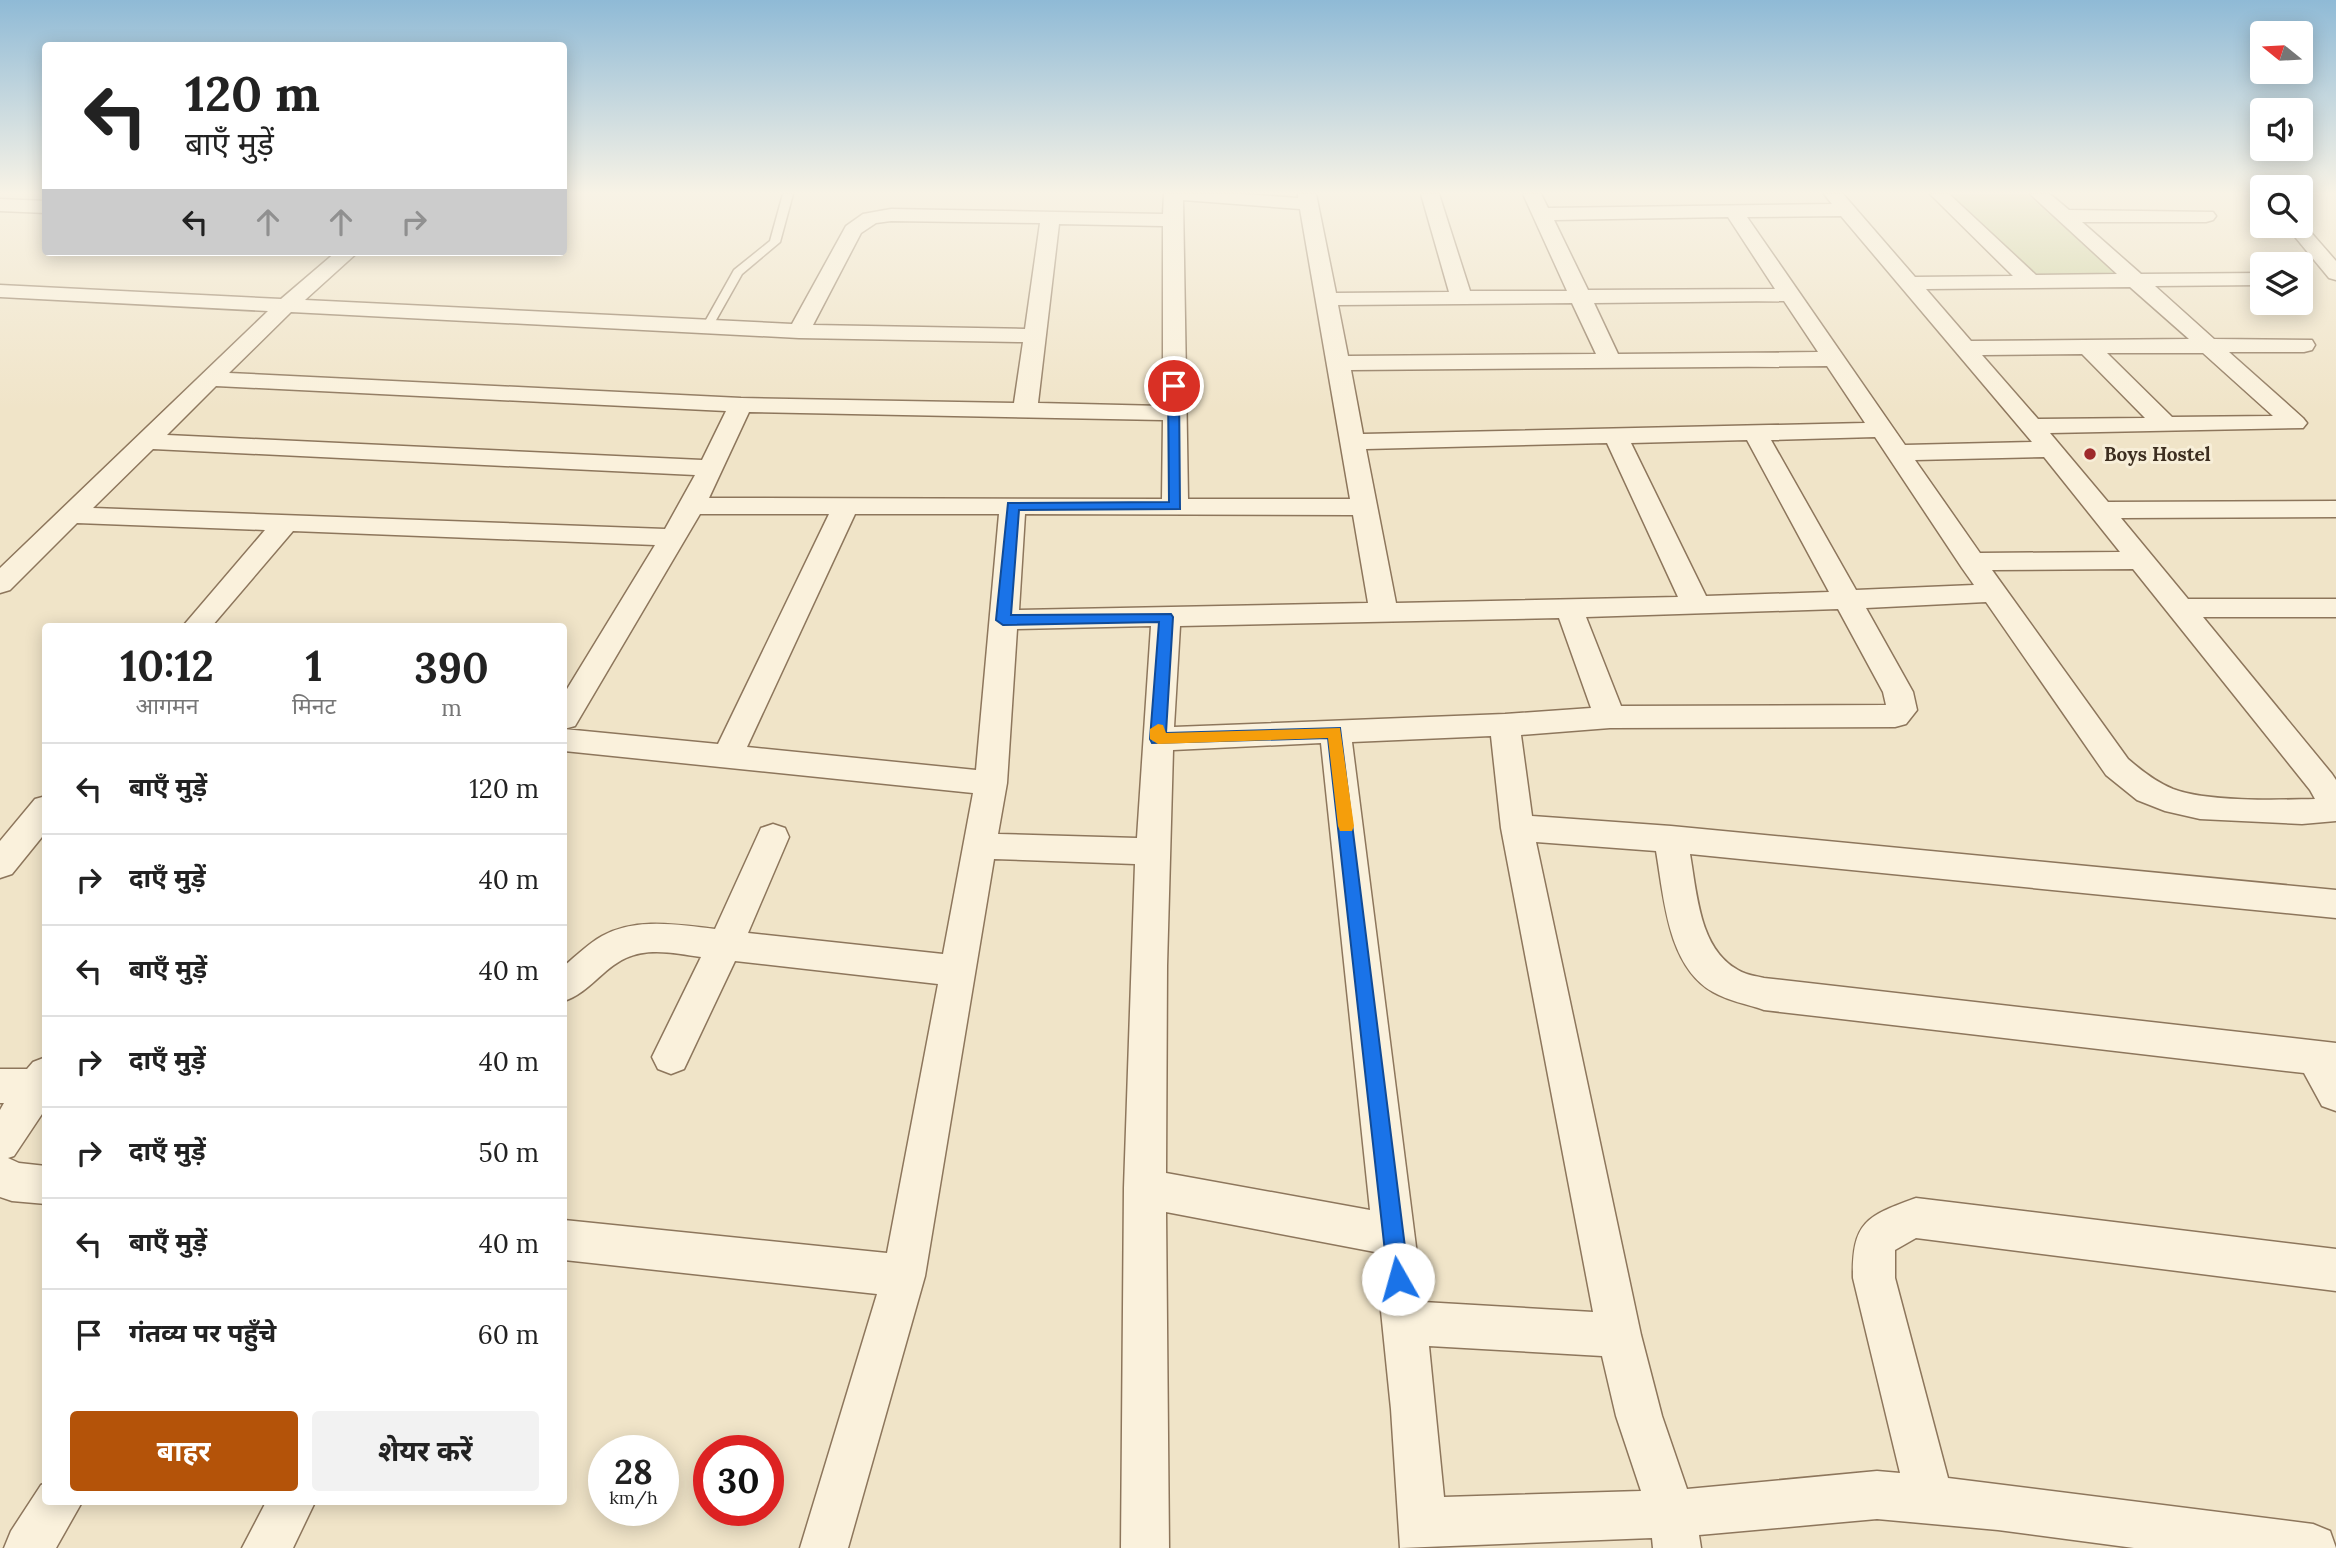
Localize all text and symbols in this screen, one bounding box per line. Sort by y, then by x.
north arrow [2250,21,2314,84]
map controls [2250,21,2313,315]
text: 120 m [185,62,320,124]
icon: left [70,70,161,161]
button: sound [2250,98,2313,161]
text: बाएँ मुड़ें [185,123,274,164]
button: search [2250,175,2313,238]
icon: left [176,203,214,241]
icon: ahead [249,203,287,241]
icon: ahead [322,203,360,241]
icon: right [395,203,433,241]
button: layers [2250,252,2313,315]
pin [1144,356,1204,416]
icon: arrive [1155,367,1193,405]
place label: Boys Hostel [2104,442,2211,466]
marker: Boys Hostel [2082,446,2098,462]
text: 10:12 [120,639,214,693]
text: 1 [306,639,323,693]
text: 390 [414,641,489,695]
text: आगमन [136,691,199,720]
text: मिनट [292,691,336,720]
text: m [441,693,462,722]
icon: left [70,770,108,808]
text: बाएँ मुड़ें [129,770,207,803]
text: 120 m [469,772,539,805]
icon: right [70,861,108,899]
text: दाएँ मुड़ें [129,861,206,894]
text: 40 m [479,863,539,896]
icon: left [70,952,108,990]
text: बाएँ मुड़ें [129,952,207,985]
text: 40 m [479,954,539,987]
icon: right [70,1043,108,1081]
text: दाएँ मुड़ें [129,1043,206,1076]
text: 40 m [479,1045,539,1078]
icon: right [70,1134,108,1172]
text: दाएँ मुड़ें [129,1134,206,1167]
text: 50 m [479,1136,539,1169]
icon: left [70,1225,108,1263]
text: बाएँ मुड़ें [129,1225,207,1258]
text: 40 m [479,1227,539,1260]
position arrow [1361,1242,1435,1316]
icon: arrive [70,1316,108,1354]
text: गंतव्य पर पहुँचे [129,1316,276,1349]
text: 60 m [478,1318,539,1351]
button: बाहर [70,1411,298,1491]
button: शेयर करें [312,1411,539,1491]
speed limit sign: 30 [693,1435,784,1526]
text: 28 [614,1449,653,1494]
text: km/h [609,1486,658,1509]

